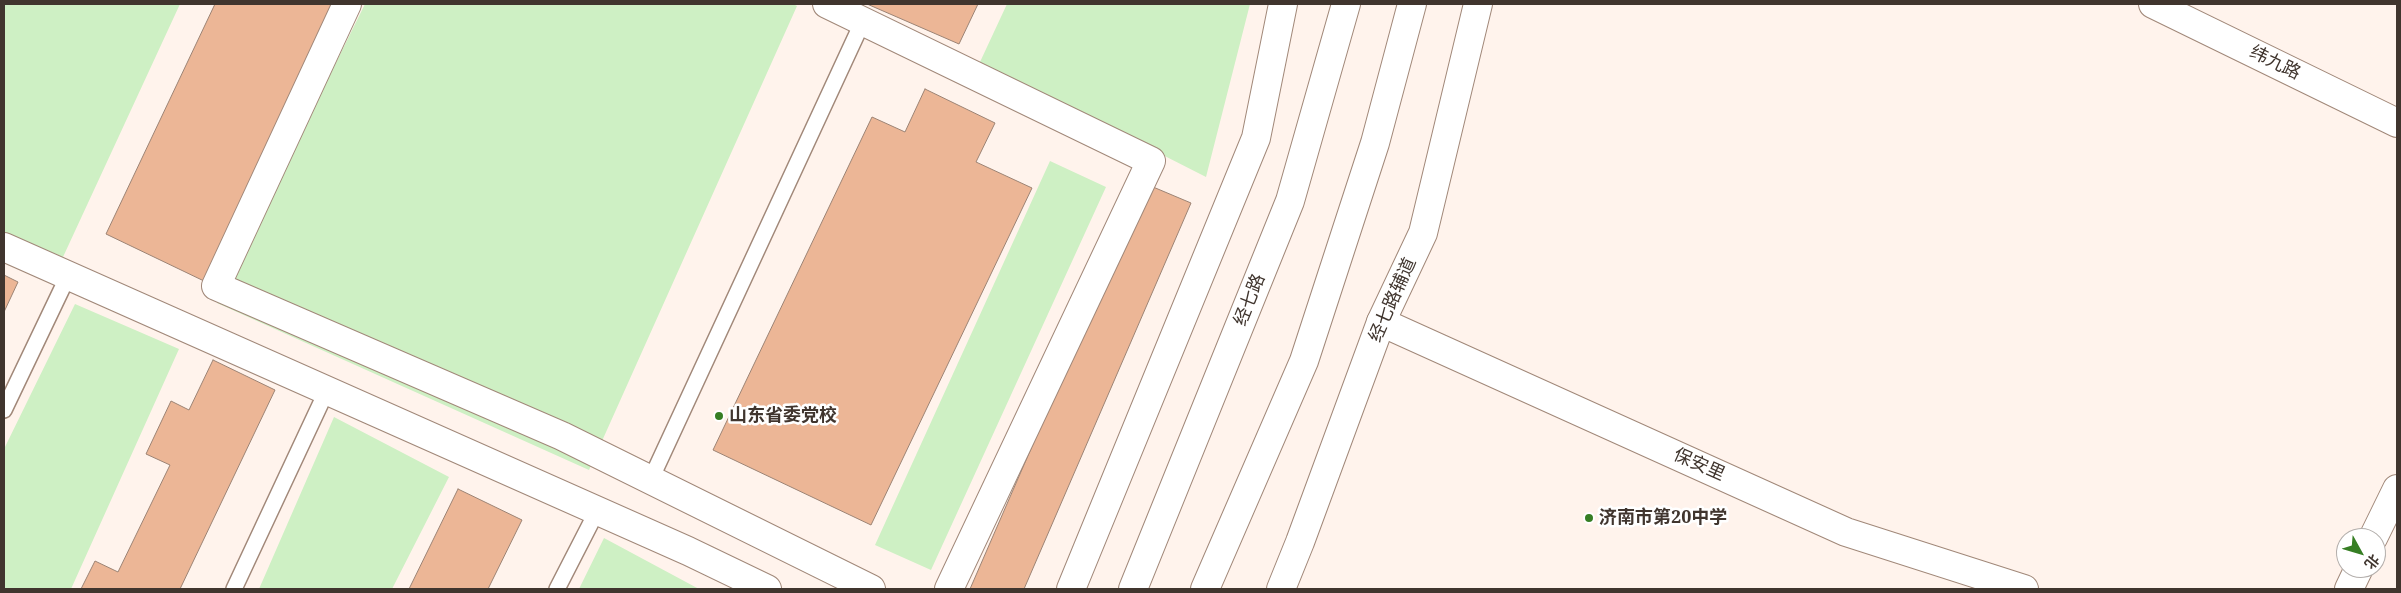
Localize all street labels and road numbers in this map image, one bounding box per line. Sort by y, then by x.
street label: 纬九路 [2246,41,2304,85]
street label: 经七路辅道 [1365,254,1421,346]
street label: 经七路 [1230,271,1270,329]
street label: 保安里 [1670,444,1728,486]

